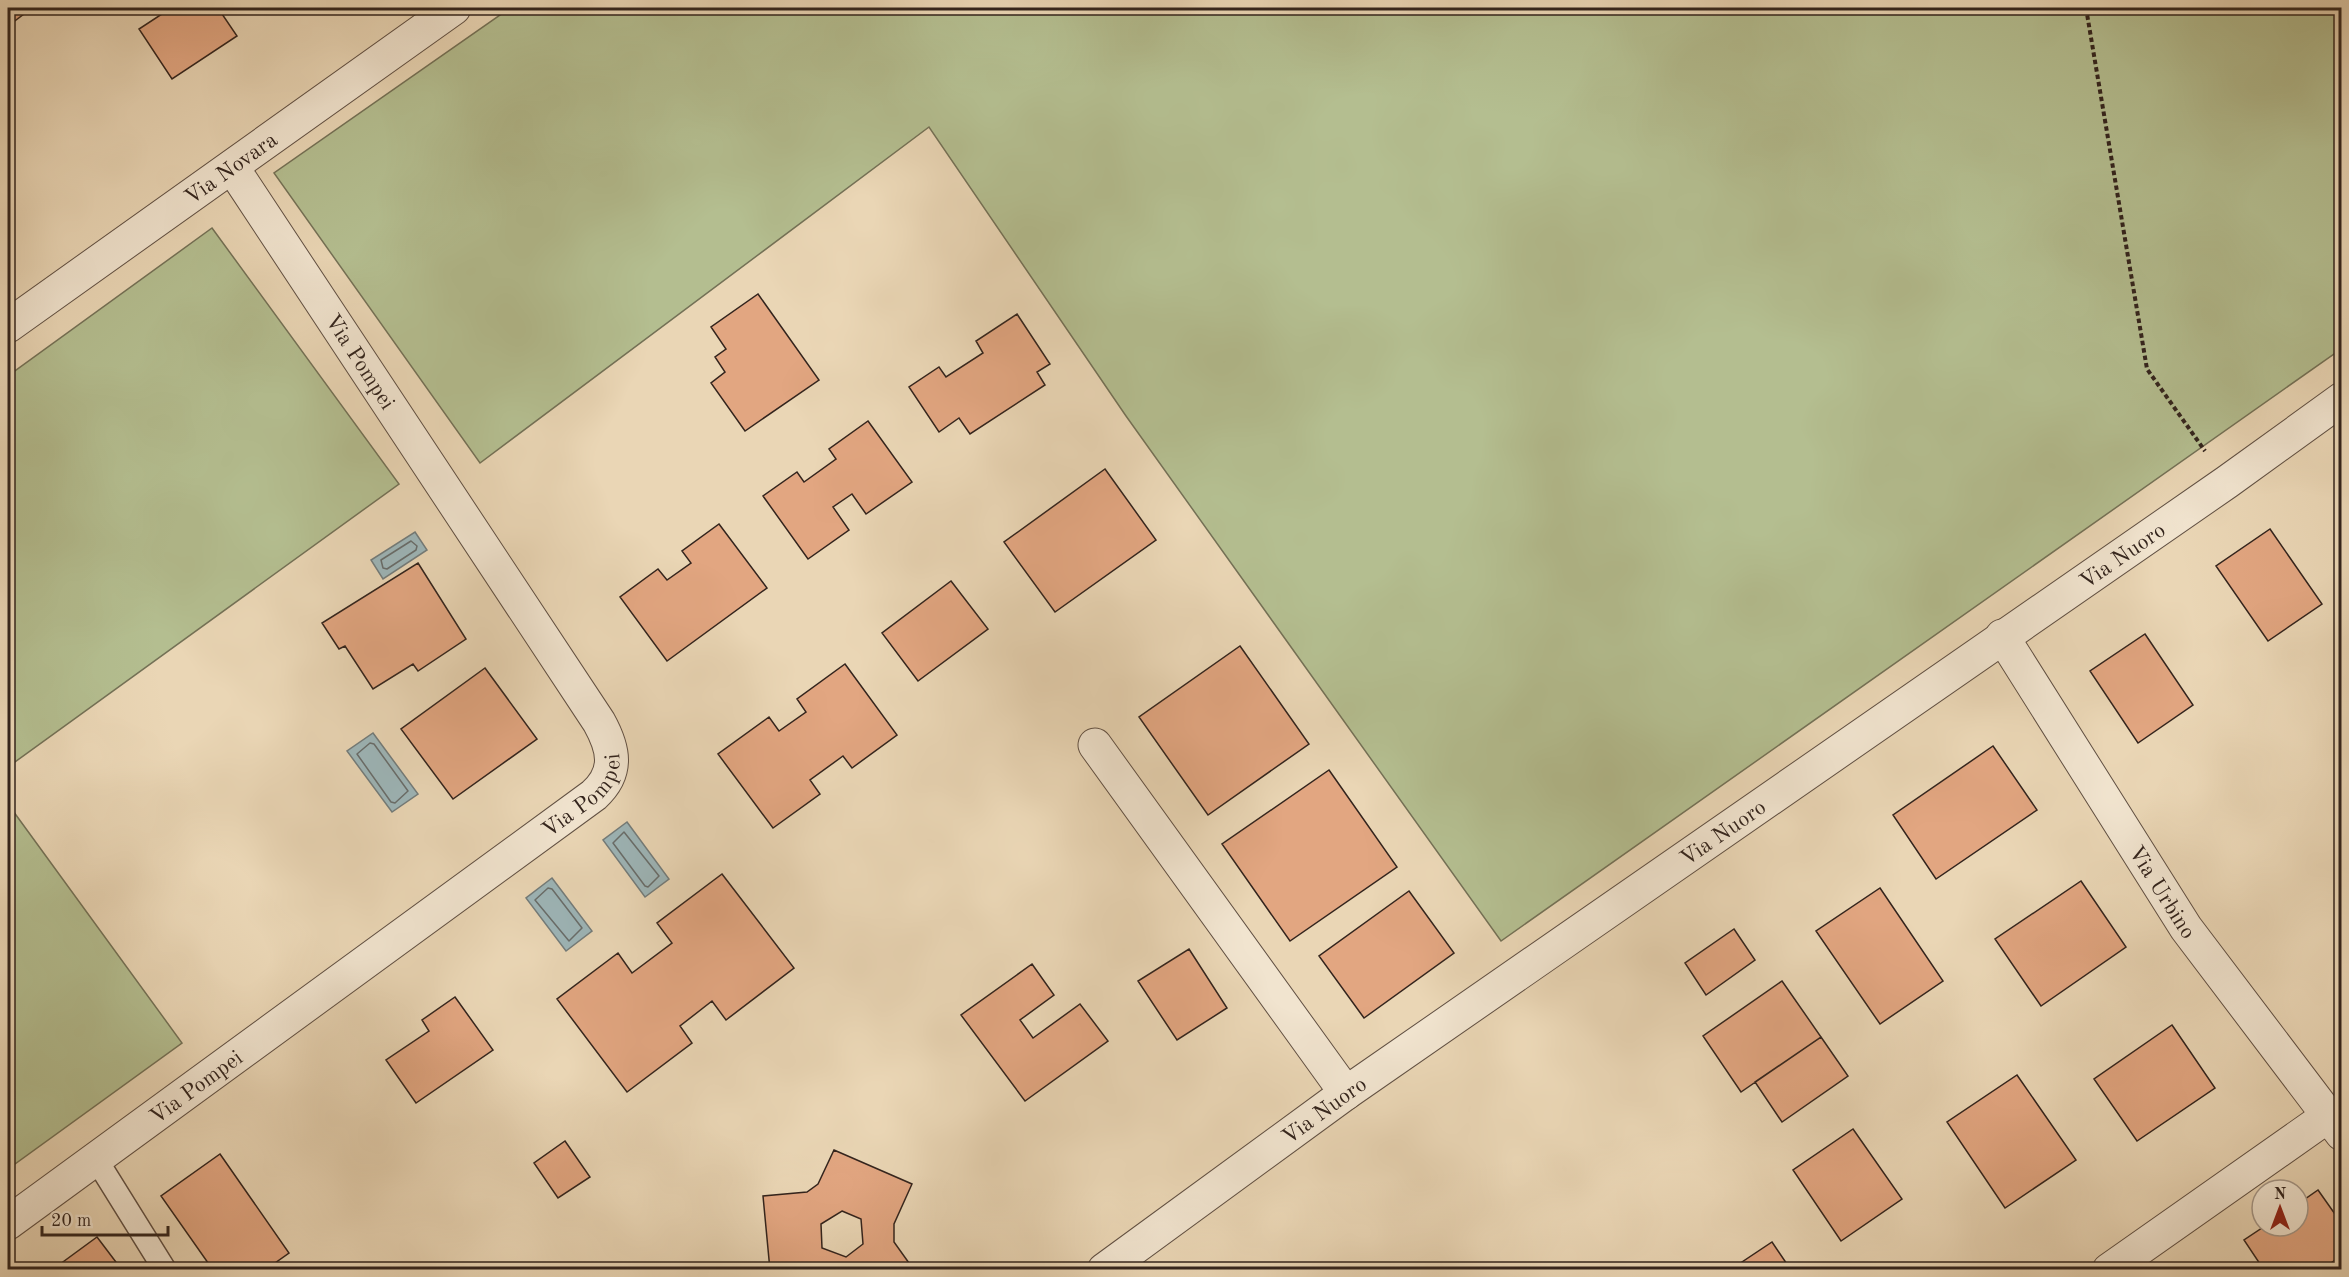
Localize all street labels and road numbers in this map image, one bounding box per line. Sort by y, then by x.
street label: Via Novara [181,129,282,209]
street label: Via Pompei [321,311,398,414]
street label: Via Nuoro [2076,519,2170,594]
street label: Via Pompei [539,753,625,842]
street label: Via Nuoro [1677,796,1770,871]
street label: Via Urbino [2124,842,2199,943]
street label: Via Pompei [146,1047,247,1129]
street label: Via Nuoro [1278,1073,1371,1149]

